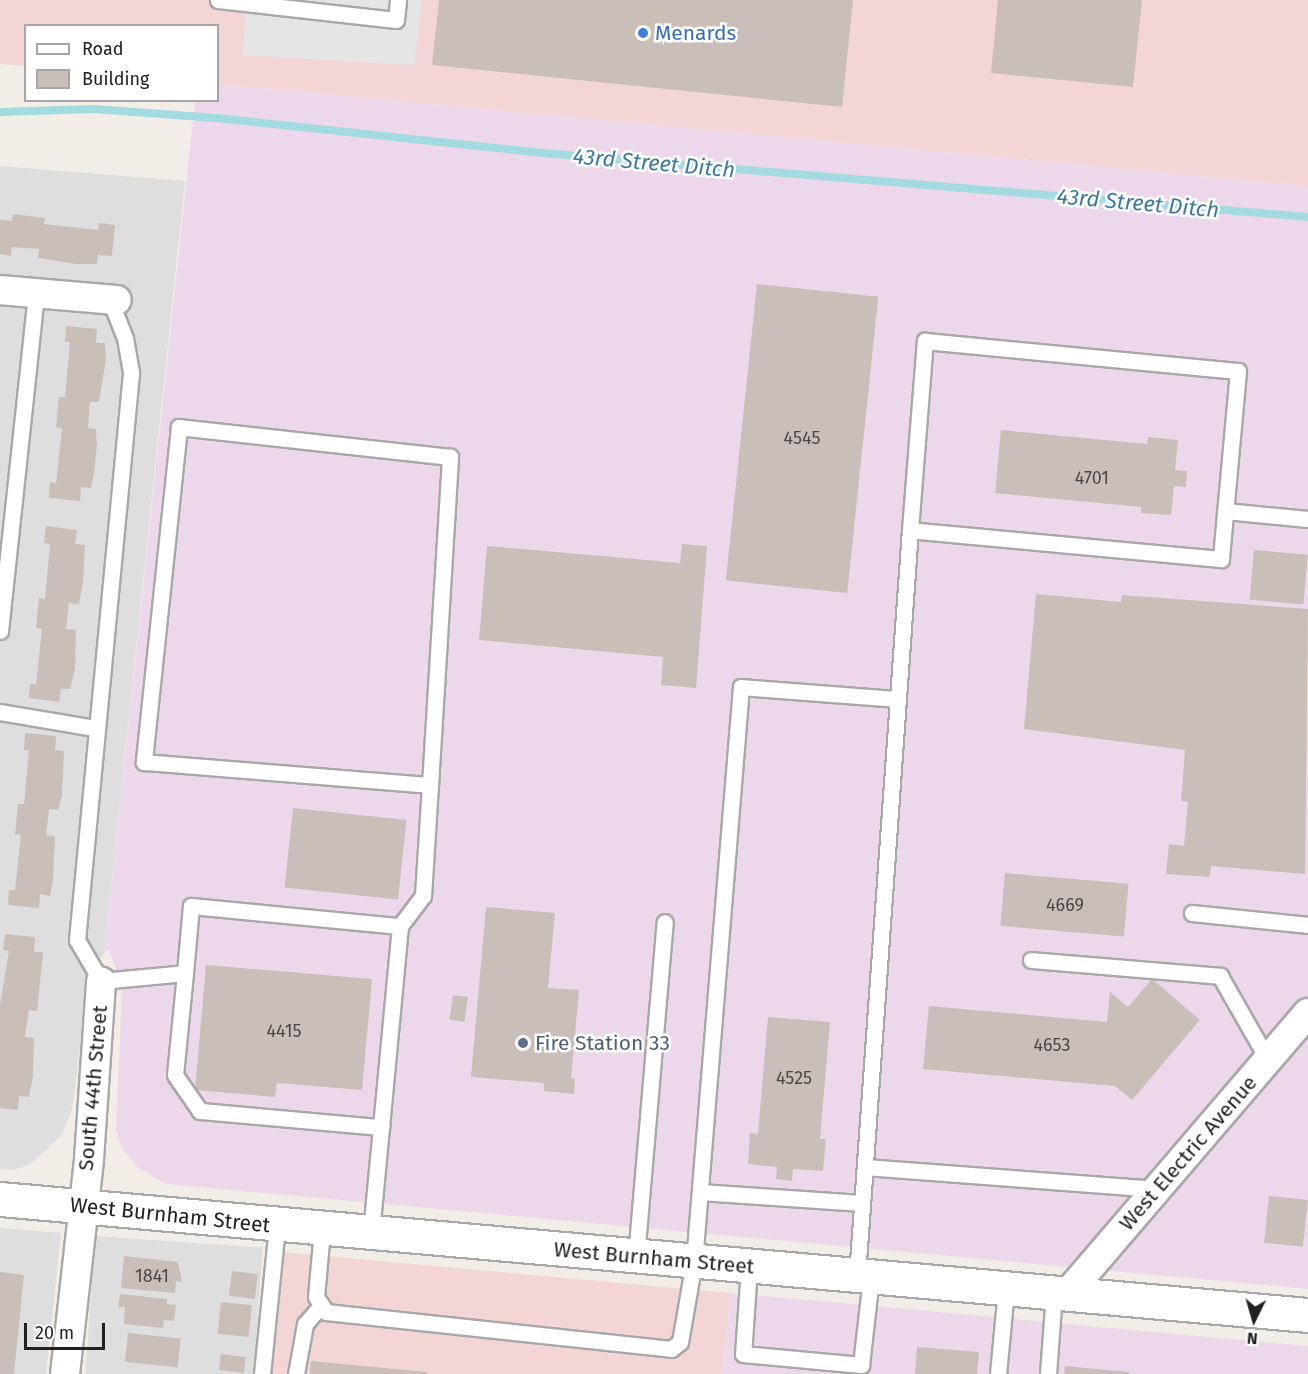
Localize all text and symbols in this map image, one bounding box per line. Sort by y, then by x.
place label: Menards [655,20,736,46]
legend [24,24,219,102]
marker: Menards [636,26,650,40]
text: Road [82,38,124,60]
text: Building [82,68,149,90]
water label: 43rd Street Ditch [572,143,736,183]
water label: 43rd Street Ditch [1056,183,1220,223]
house number: 4545 [784,427,820,449]
house number: 4701 [1075,467,1109,489]
house number: 4669 [1046,894,1084,916]
street label: South 44th Street [73,1004,113,1172]
house number: 4415 [267,1020,301,1042]
place label: Fire Station 33 [535,1030,670,1056]
house number: 4653 [1034,1034,1070,1056]
marker: Fire Station 33 [516,1036,530,1050]
house number: 4525 [776,1067,812,1089]
street label: West Electric Avenue [1114,1070,1262,1236]
street label: West Burnham Street [69,1192,271,1238]
street label: West Burnham Street [553,1237,755,1279]
house number: 1841 [135,1265,169,1287]
north arrow [1224,1290,1284,1350]
scale bar [27,1311,108,1349]
text: 20 m [35,1322,74,1344]
text: N [1246,1329,1259,1348]

